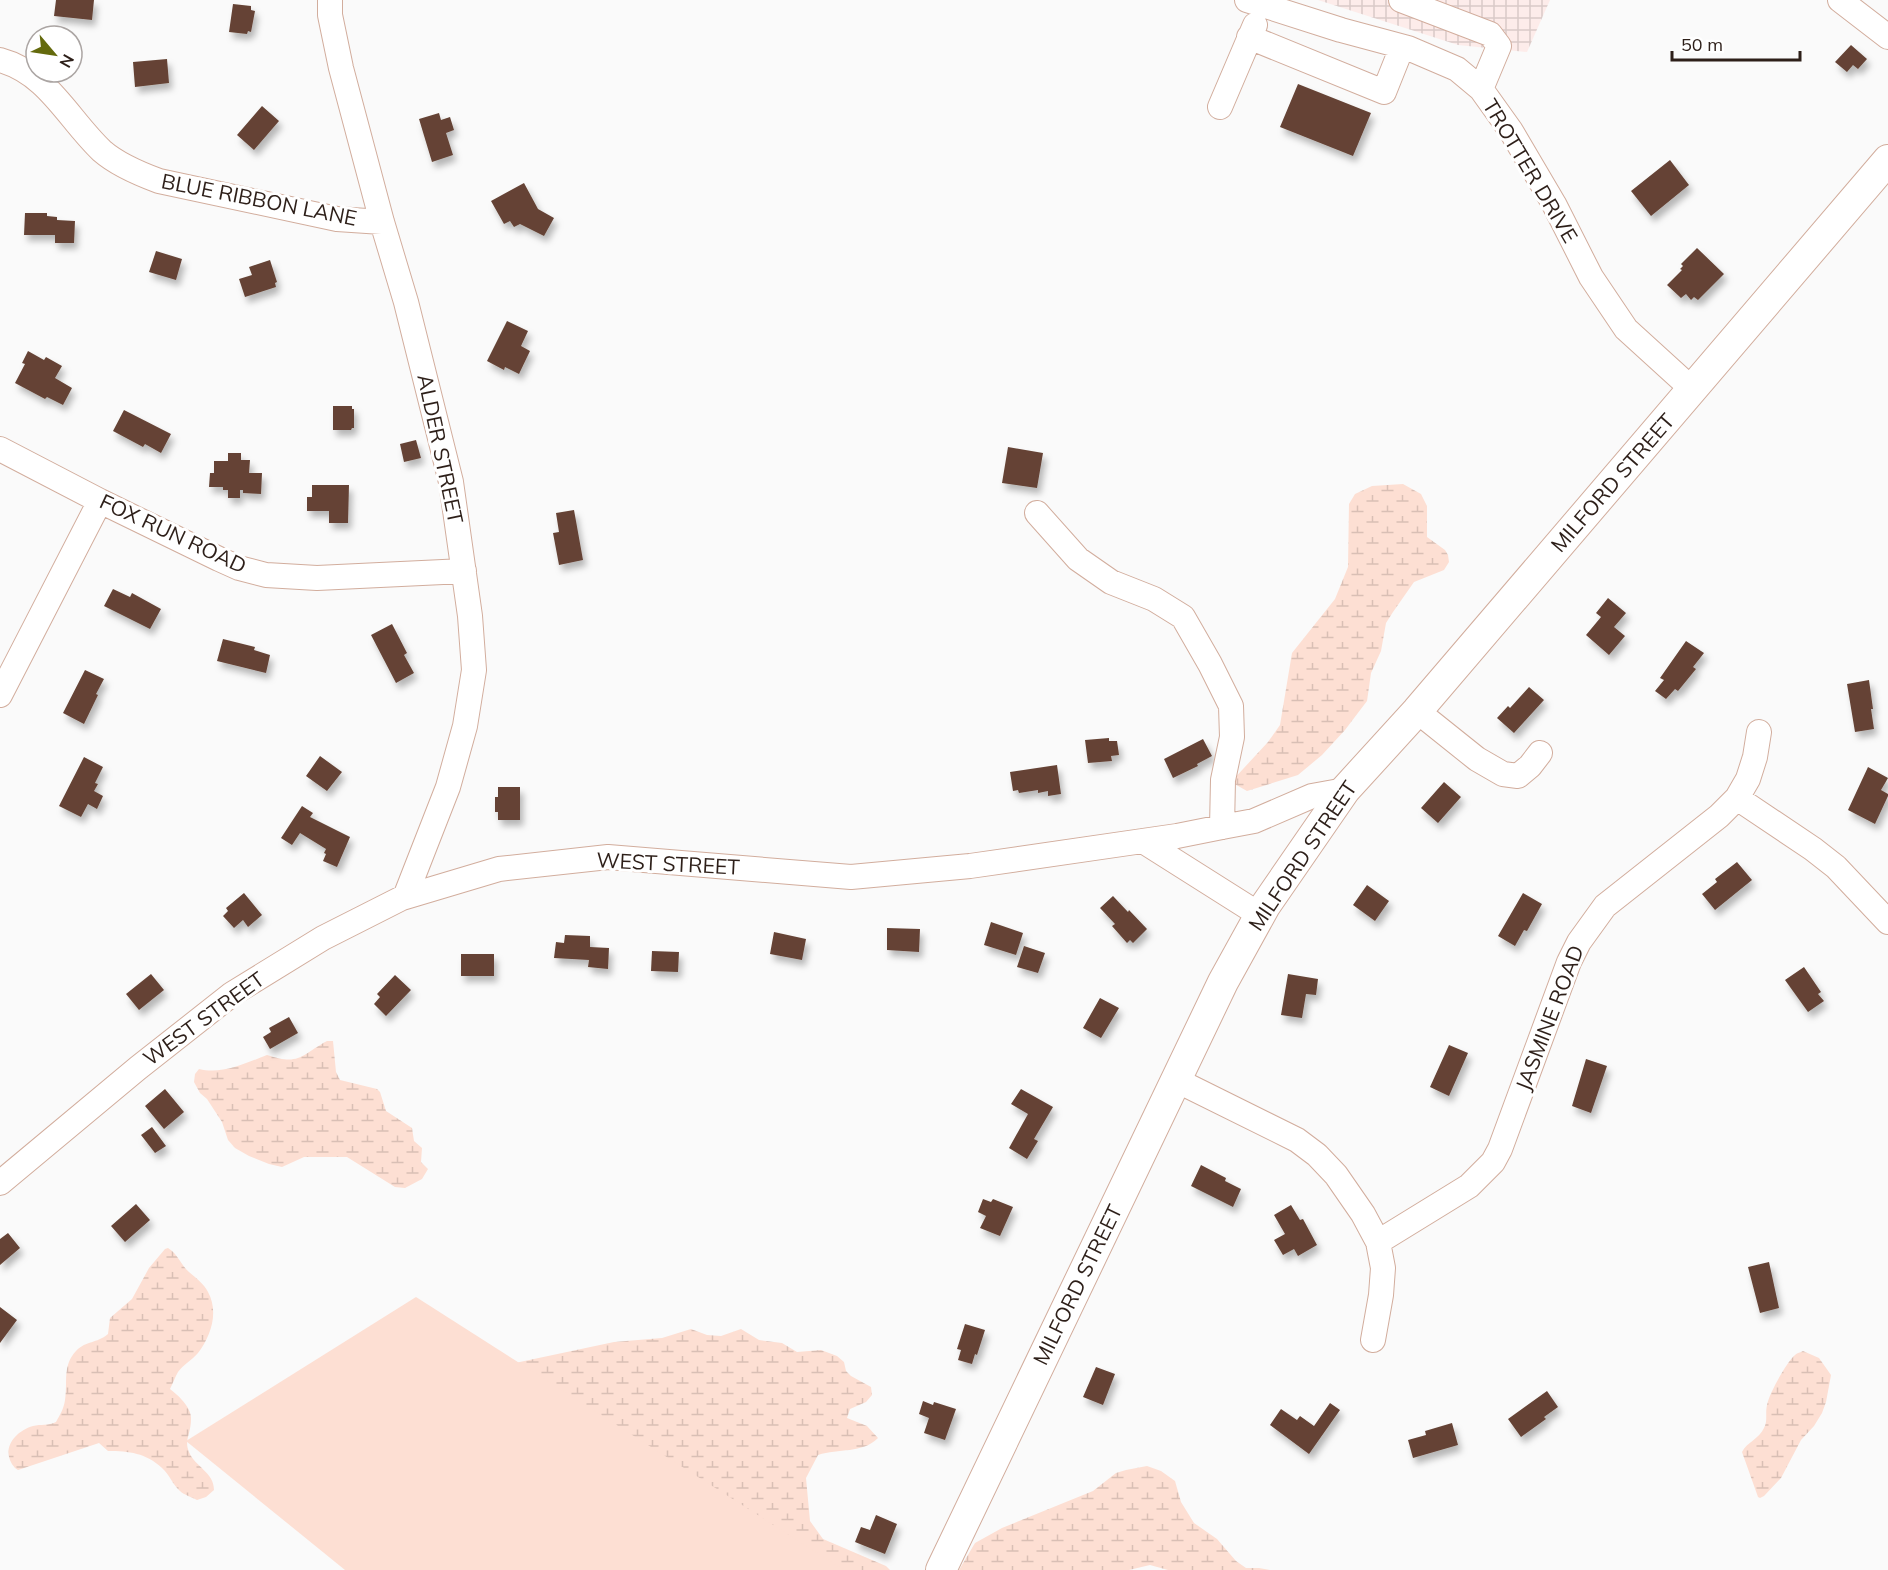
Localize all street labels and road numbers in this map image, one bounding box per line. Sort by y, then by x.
street label: TROTTER DRIVE [1478,94,1584,247]
street label: BLUE RIBBON LANE [159,167,359,231]
street label: ALDER STREET [412,372,470,526]
street label: MILFORD STREET [1545,407,1680,557]
street label: FOX RUN ROAD [96,488,251,578]
street label: MILFORD STREET [1242,775,1362,935]
street label: WEST STREET [596,846,741,880]
street label: JASMINE ROAD [1509,941,1589,1094]
street label: WEST STREET [138,965,269,1071]
street label: MILFORD STREET [1027,1200,1127,1369]

